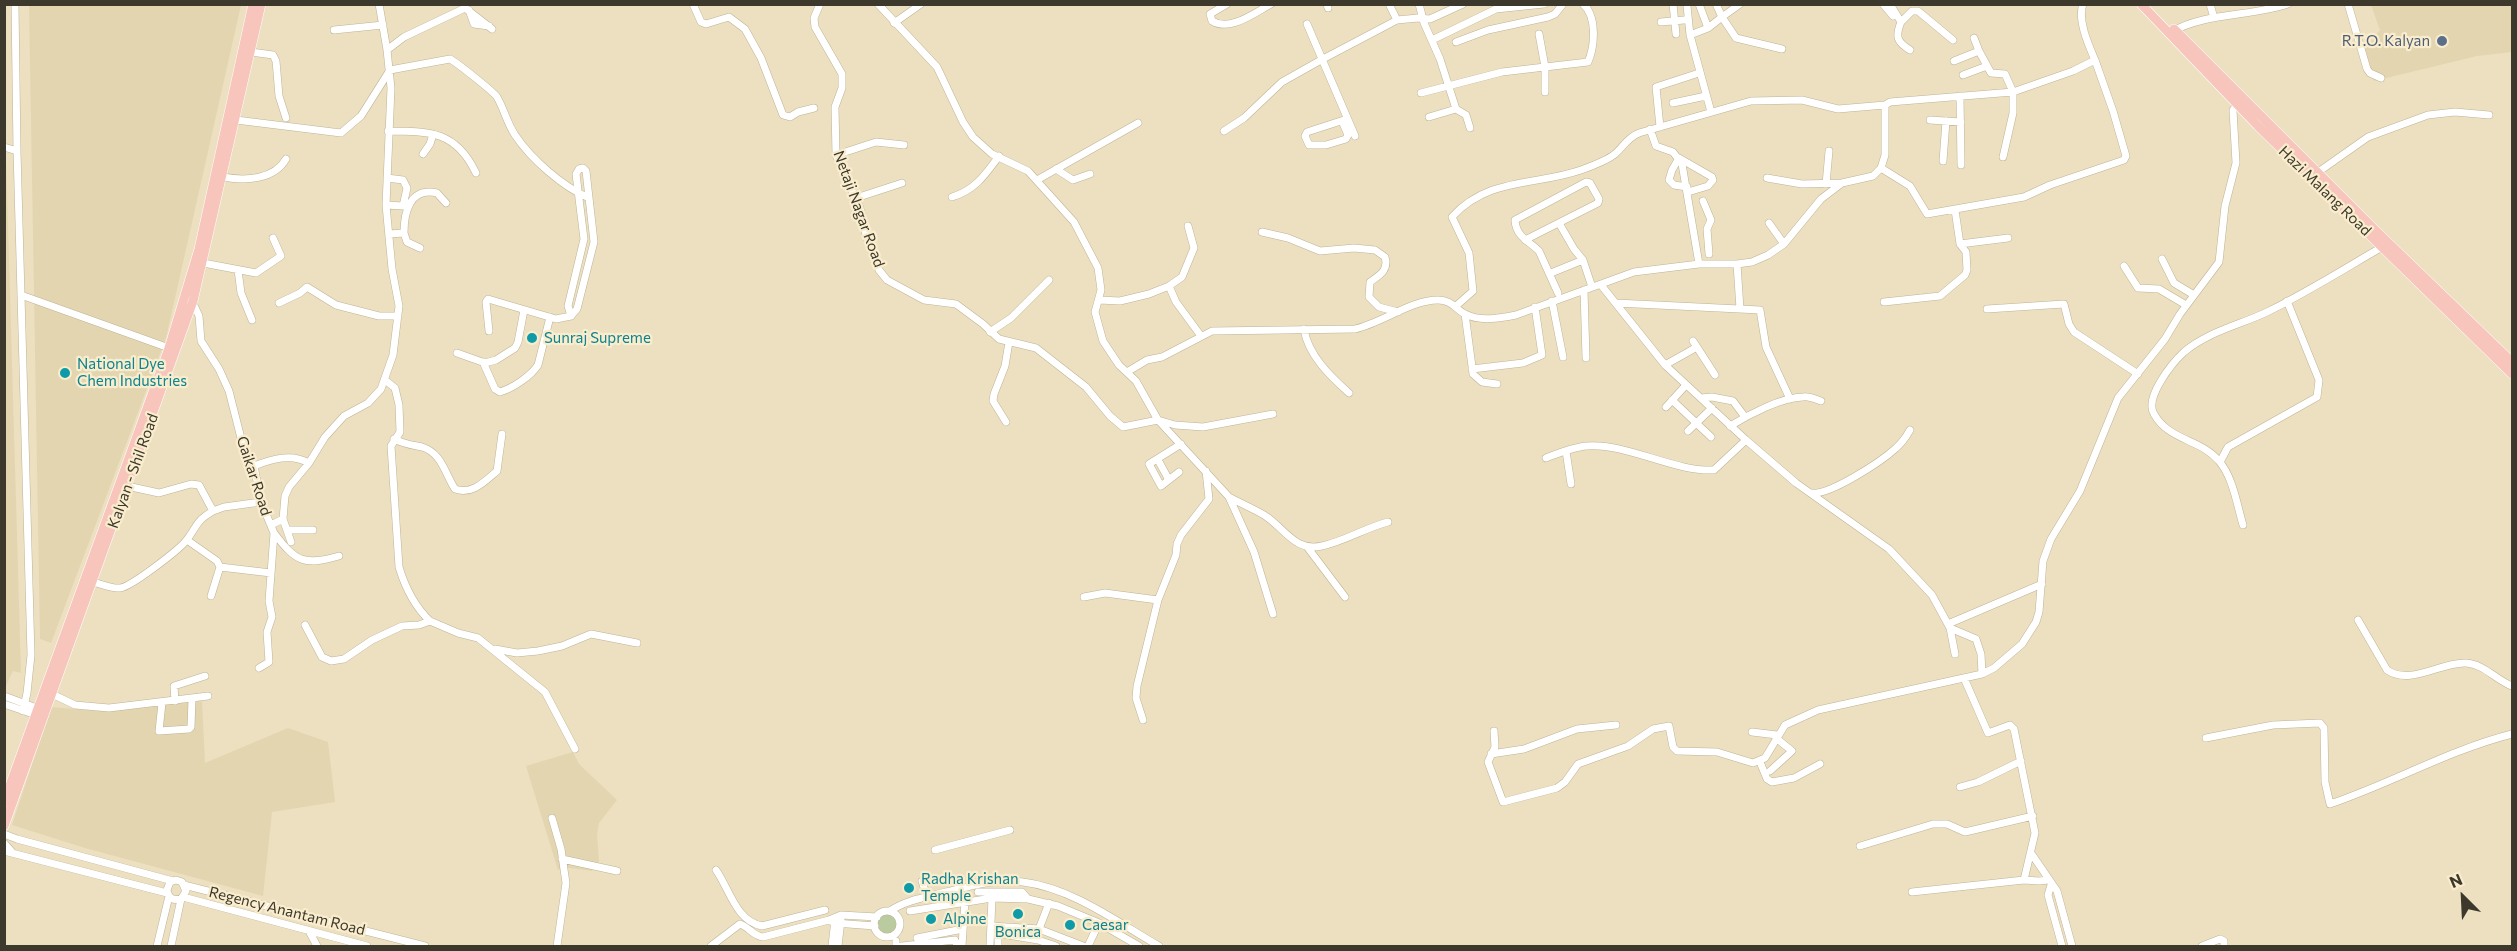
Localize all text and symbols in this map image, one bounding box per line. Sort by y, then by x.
place label: R.T.O. Kalyan [2342,32,2430,50]
marker: R.T.O. Kalyan [2435,34,2449,48]
street label: Hazi Malang Road [2275,142,2375,240]
street label: Netaji Nagar Road [830,148,888,270]
place label: Sunraj Supreme [544,329,651,347]
marker: Sunraj Supreme [525,331,539,345]
place label: National Dye Chem Industries [77,355,187,390]
marker: National Dye Chem Industries [58,366,72,380]
street label: Kalyan - Shil Road [104,411,162,531]
street label: Gaikar Road [233,434,275,518]
north arrow [2433,867,2493,927]
text: N [2446,869,2465,891]
place label: Radha Krishan Temple [921,870,1019,905]
marker: Radha Krishan Temple [902,881,916,895]
street label: Regency Anantam Road [207,883,367,939]
marker: Bonica [1011,907,1025,921]
place label: Alpine [943,910,986,928]
marker: Alpine [924,912,938,926]
place label: Caesar [1082,916,1129,934]
marker: Caesar [1063,918,1077,932]
place label: Bonica [995,923,1041,941]

